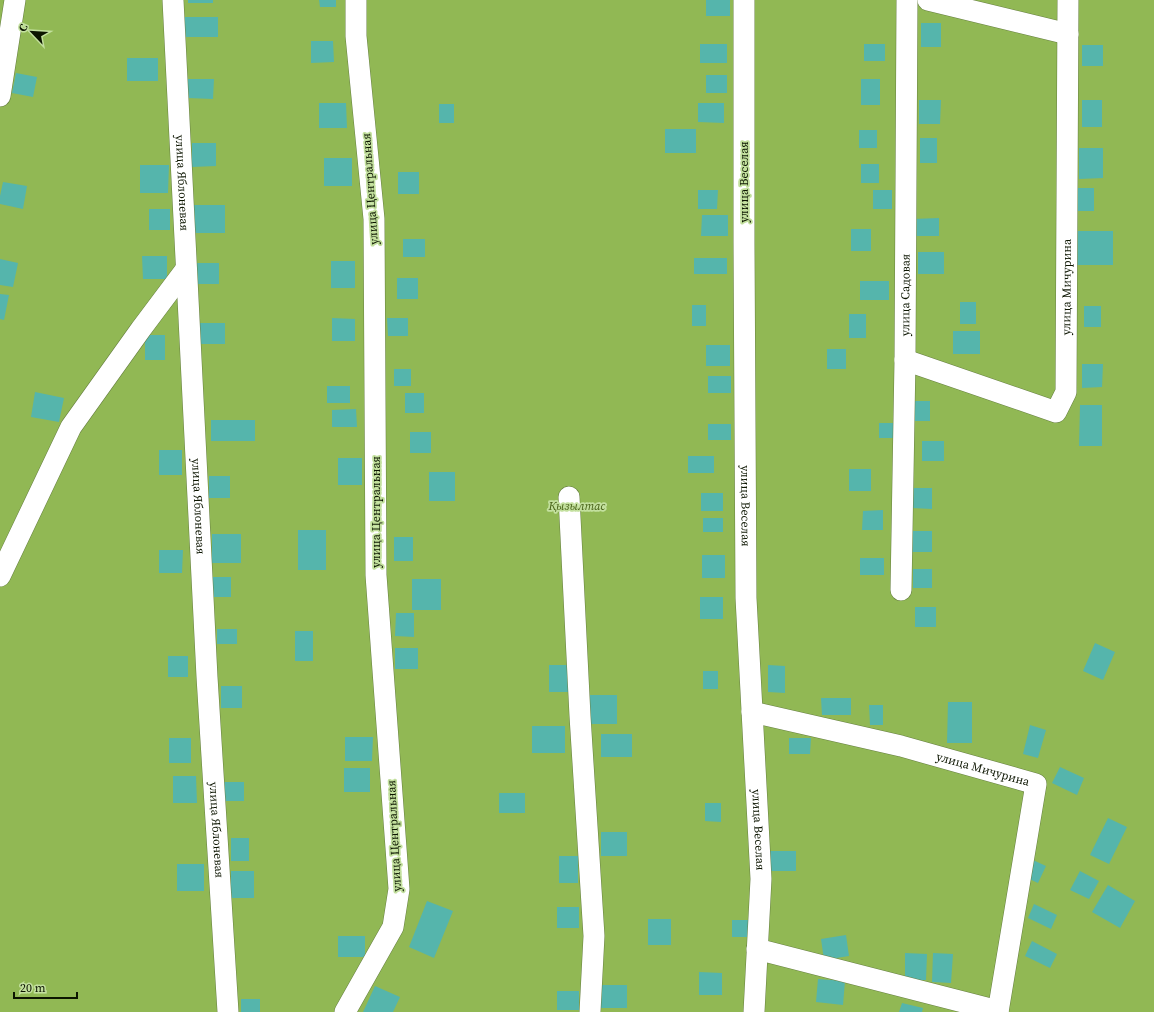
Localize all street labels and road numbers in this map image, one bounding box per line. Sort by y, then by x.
street label: улица Центральная [358,133,382,245]
street label: улица Яблоневая [172,134,193,231]
street label: улица Веселая [736,141,752,223]
street label: улица Мичурина [1058,238,1075,335]
street label: улица Садовая [897,254,914,336]
street label: улица Центральная [368,456,384,568]
street label: улица Яблоневая [188,458,209,555]
street label: улица Веселая [737,465,754,547]
street label: улица Мичурина [934,748,1032,790]
street label: улица Центральная [383,780,405,892]
street label: улица Яблоневая [206,781,228,878]
street label: улица Веселая [748,789,769,871]

